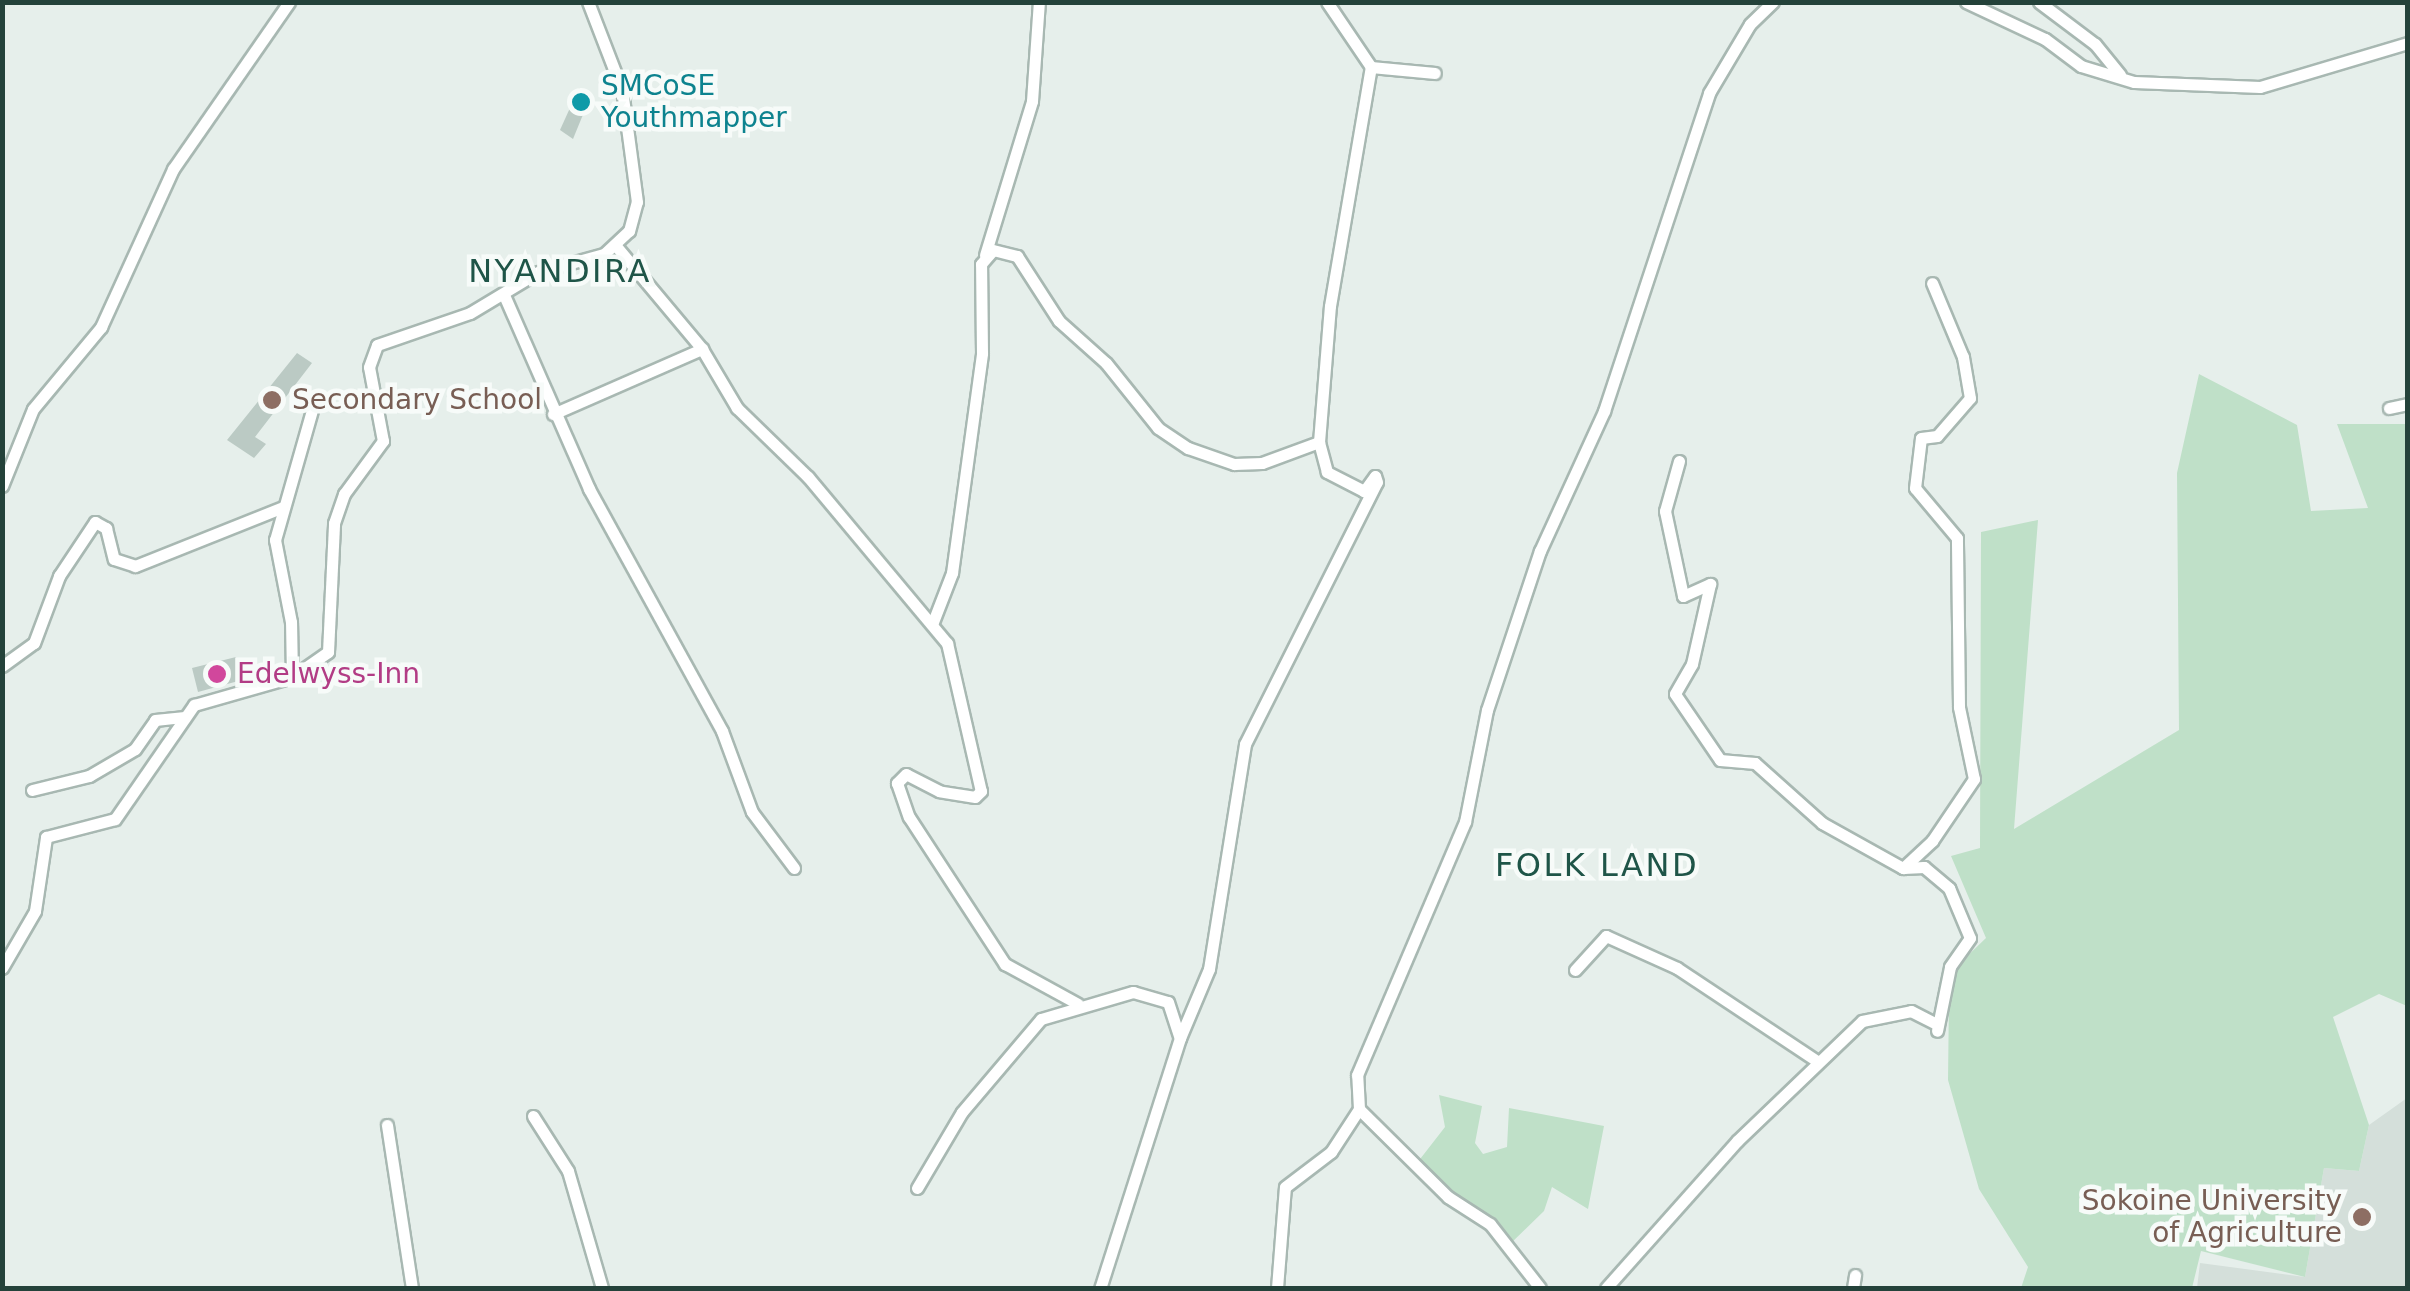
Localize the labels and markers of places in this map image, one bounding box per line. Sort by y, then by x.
place label: SMCoSE Youthmapper [601,69,787,135]
marker: SMCoSE Youthmapper [570,91,592,113]
place label: Secondary School [292,383,542,417]
marker: Secondary School [261,389,283,411]
place label: Edelwyss-Inn [237,657,420,691]
marker: Edelwyss-Inn [206,663,228,685]
place label: Sokoine University of Agriculture [2082,1184,2342,1250]
marker: Sokoine University of Agriculture [2351,1206,2373,1228]

